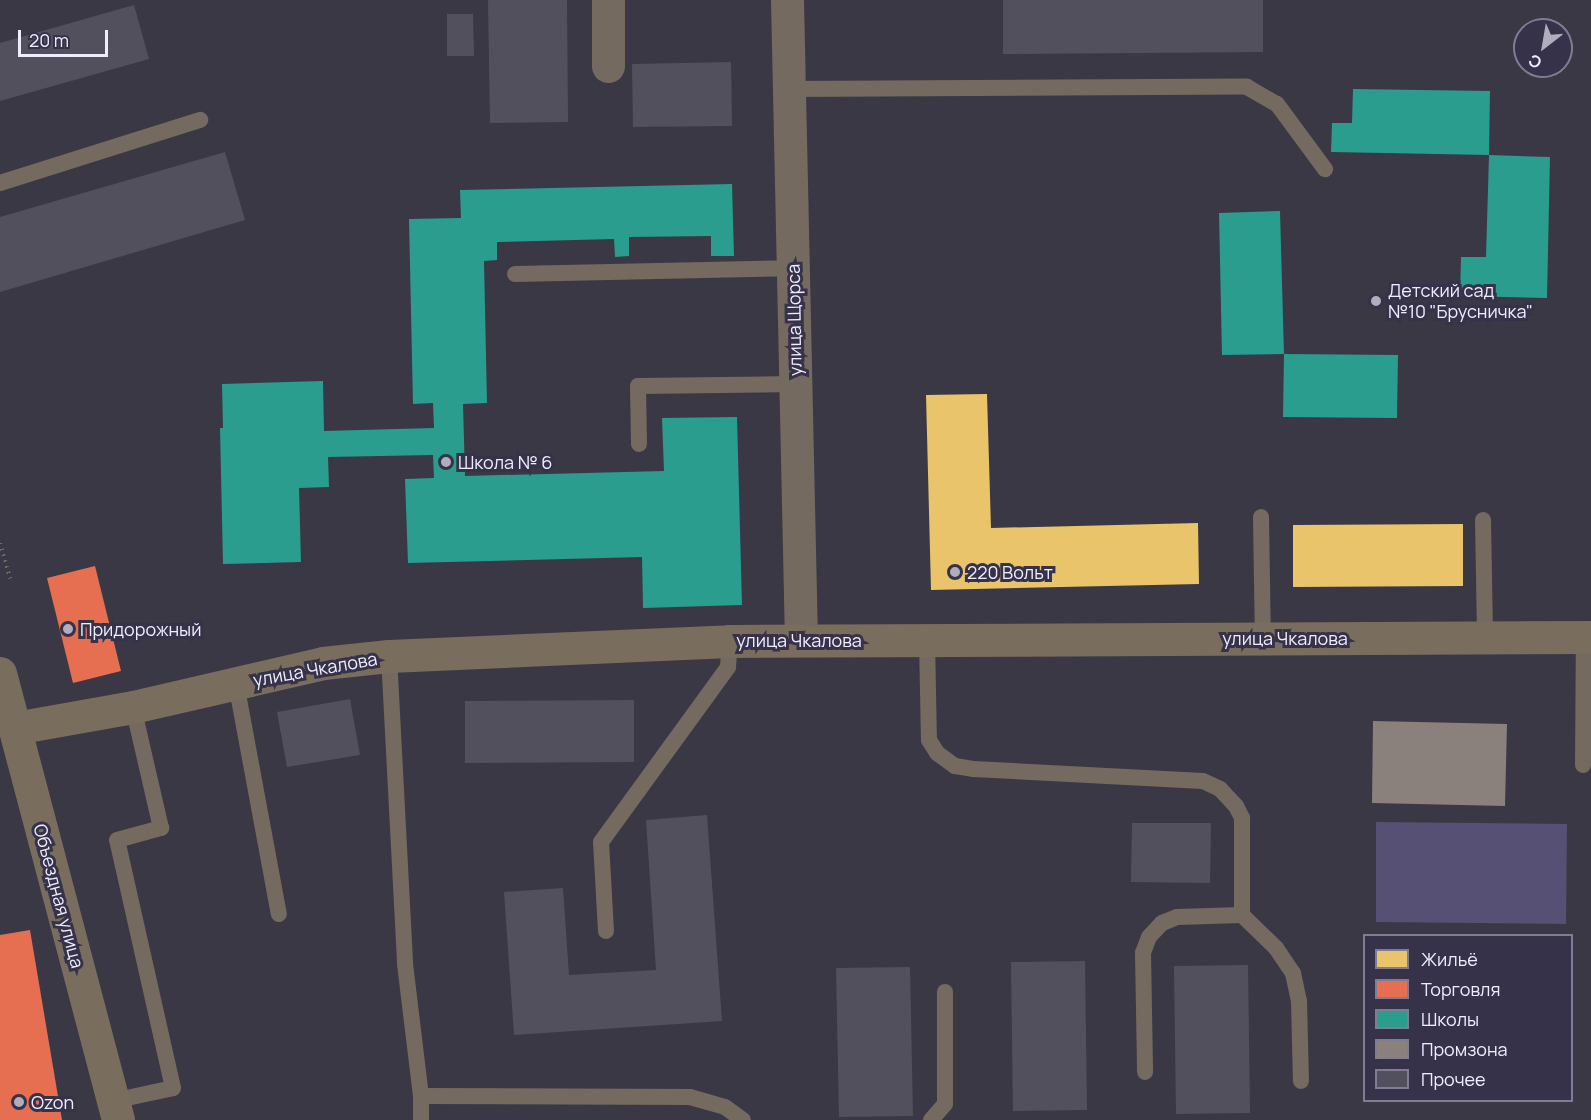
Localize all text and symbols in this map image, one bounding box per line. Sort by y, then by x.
scale bar [21,18,111,56]
north arrow [1513,18,1573,78]
text: 20 m [29,28,69,52]
text: С [1524,49,1546,74]
street label: улица Щорса [782,264,806,376]
place label: Детский сад №10 "Брусничка" [1388,280,1533,322]
marker: Детский сад №10 "Брусничка" [1369,294,1383,308]
place label: Школа № 6 [458,451,552,473]
marker: Школа № 6 [439,455,453,469]
place label: 220 Вольт [967,561,1053,583]
marker: 220 Вольт [948,565,962,579]
place label: Придорожный [80,618,201,640]
marker: Придорожный [61,622,75,636]
street label: улица Чкалова [1222,627,1348,649]
street label: улица Чкалова [736,629,862,651]
street label: улица Чкалова [251,647,379,691]
street label: Объездная улица [29,821,89,971]
legend [1363,934,1573,1102]
text: Жильё [1421,947,1478,971]
text: Торговля [1421,977,1500,1001]
text: Школы [1421,1007,1479,1031]
text: Промзона [1421,1037,1508,1061]
text: Прочее [1421,1067,1486,1091]
place label: Ozon [31,1091,74,1113]
marker: Ozon [12,1095,26,1109]

